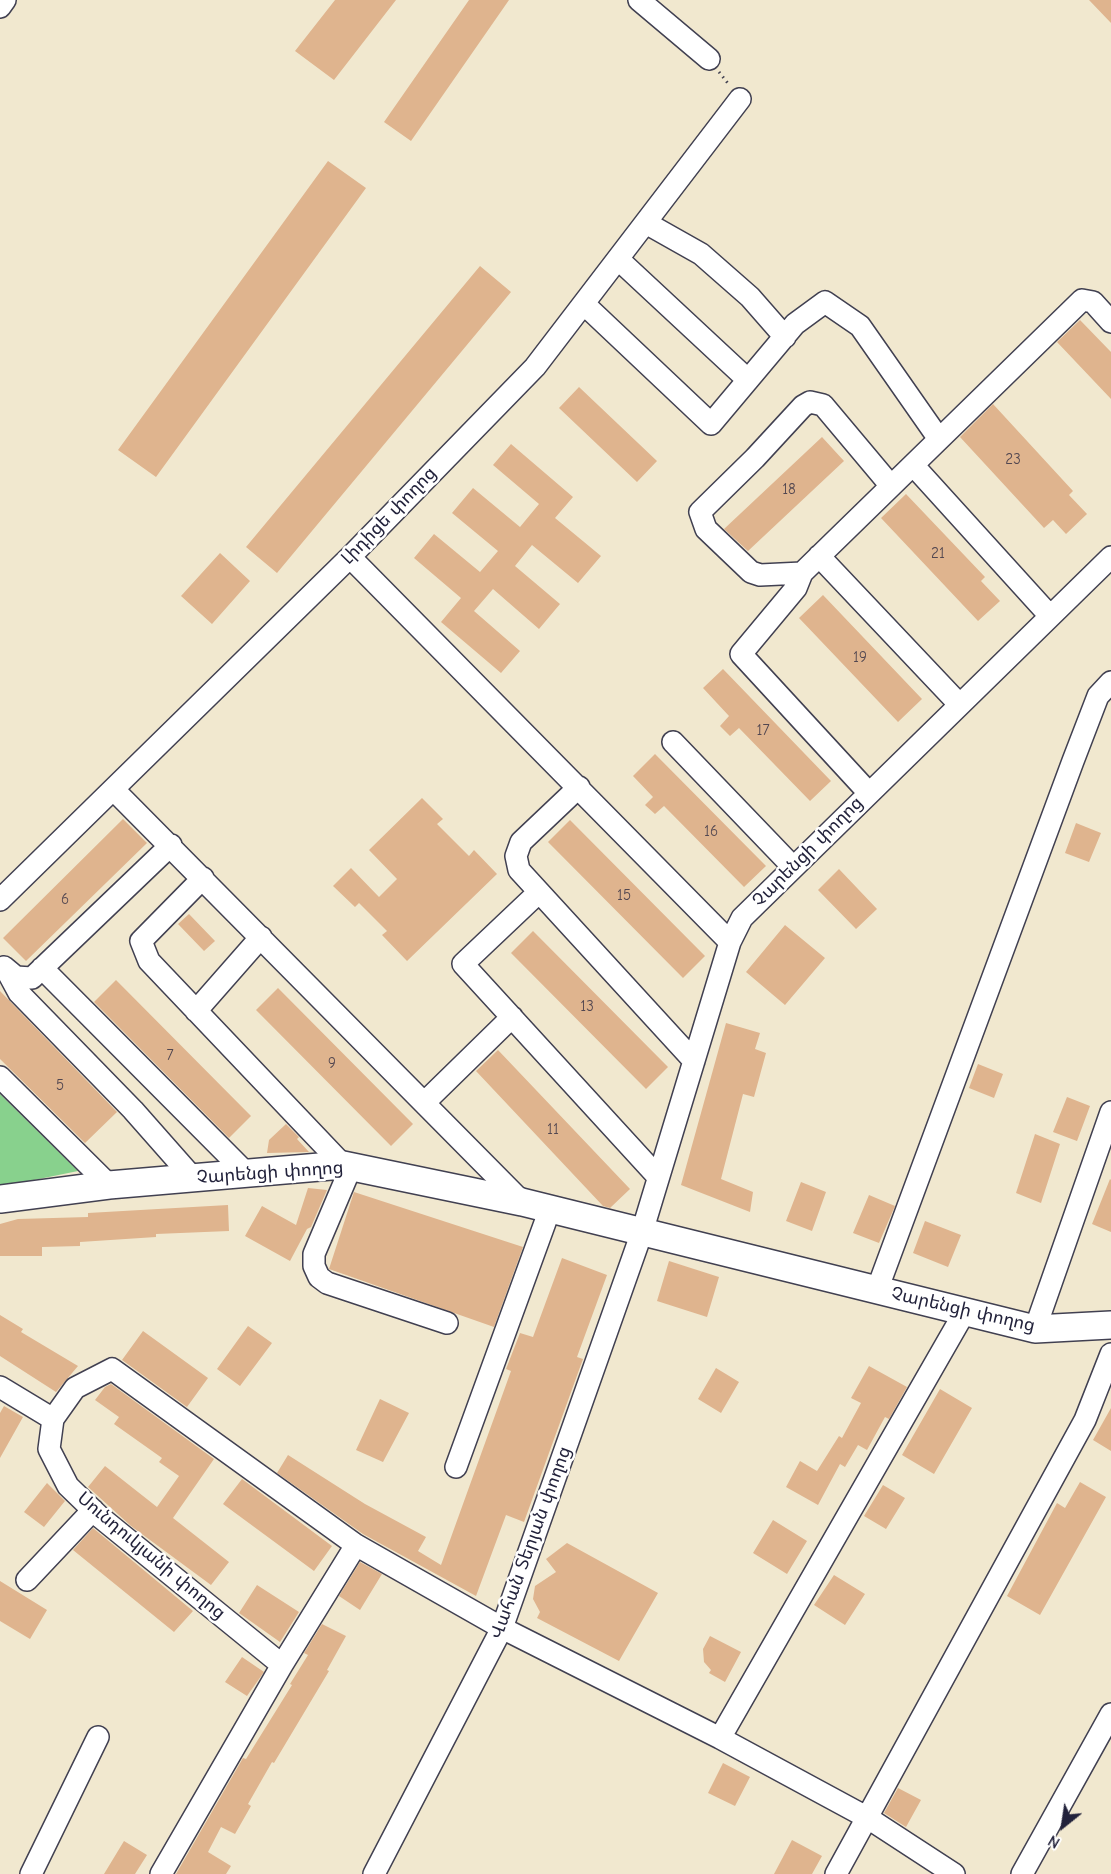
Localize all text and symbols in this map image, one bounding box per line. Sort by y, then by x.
house number: 23 [1005,451,1021,469]
street label: Լիդիցե փողոց [337,463,441,569]
house number: 18 [782,481,796,499]
house number: 21 [931,545,945,563]
house number: 19 [853,649,867,667]
house number: 17 [756,722,770,740]
street label: Չարենցի փողոց [748,792,868,912]
house number: 16 [704,823,718,841]
house number: 15 [617,887,631,905]
house number: 6 [61,891,69,909]
house number: 13 [580,998,594,1016]
house number: 7 [166,1047,174,1065]
house number: 9 [328,1055,336,1073]
house number: 5 [56,1077,64,1095]
house number: 11 [547,1121,559,1139]
street label: Չարենցի փողոց [196,1157,344,1189]
street label: Չարենցի փողոց [889,1283,1037,1337]
street label: Վահան Տերյան փողոց [486,1444,576,1642]
street label: Սունդուկյանի փողոց [72,1488,230,1624]
north arrow [1033,1796,1093,1856]
text: N [1045,1831,1063,1852]

